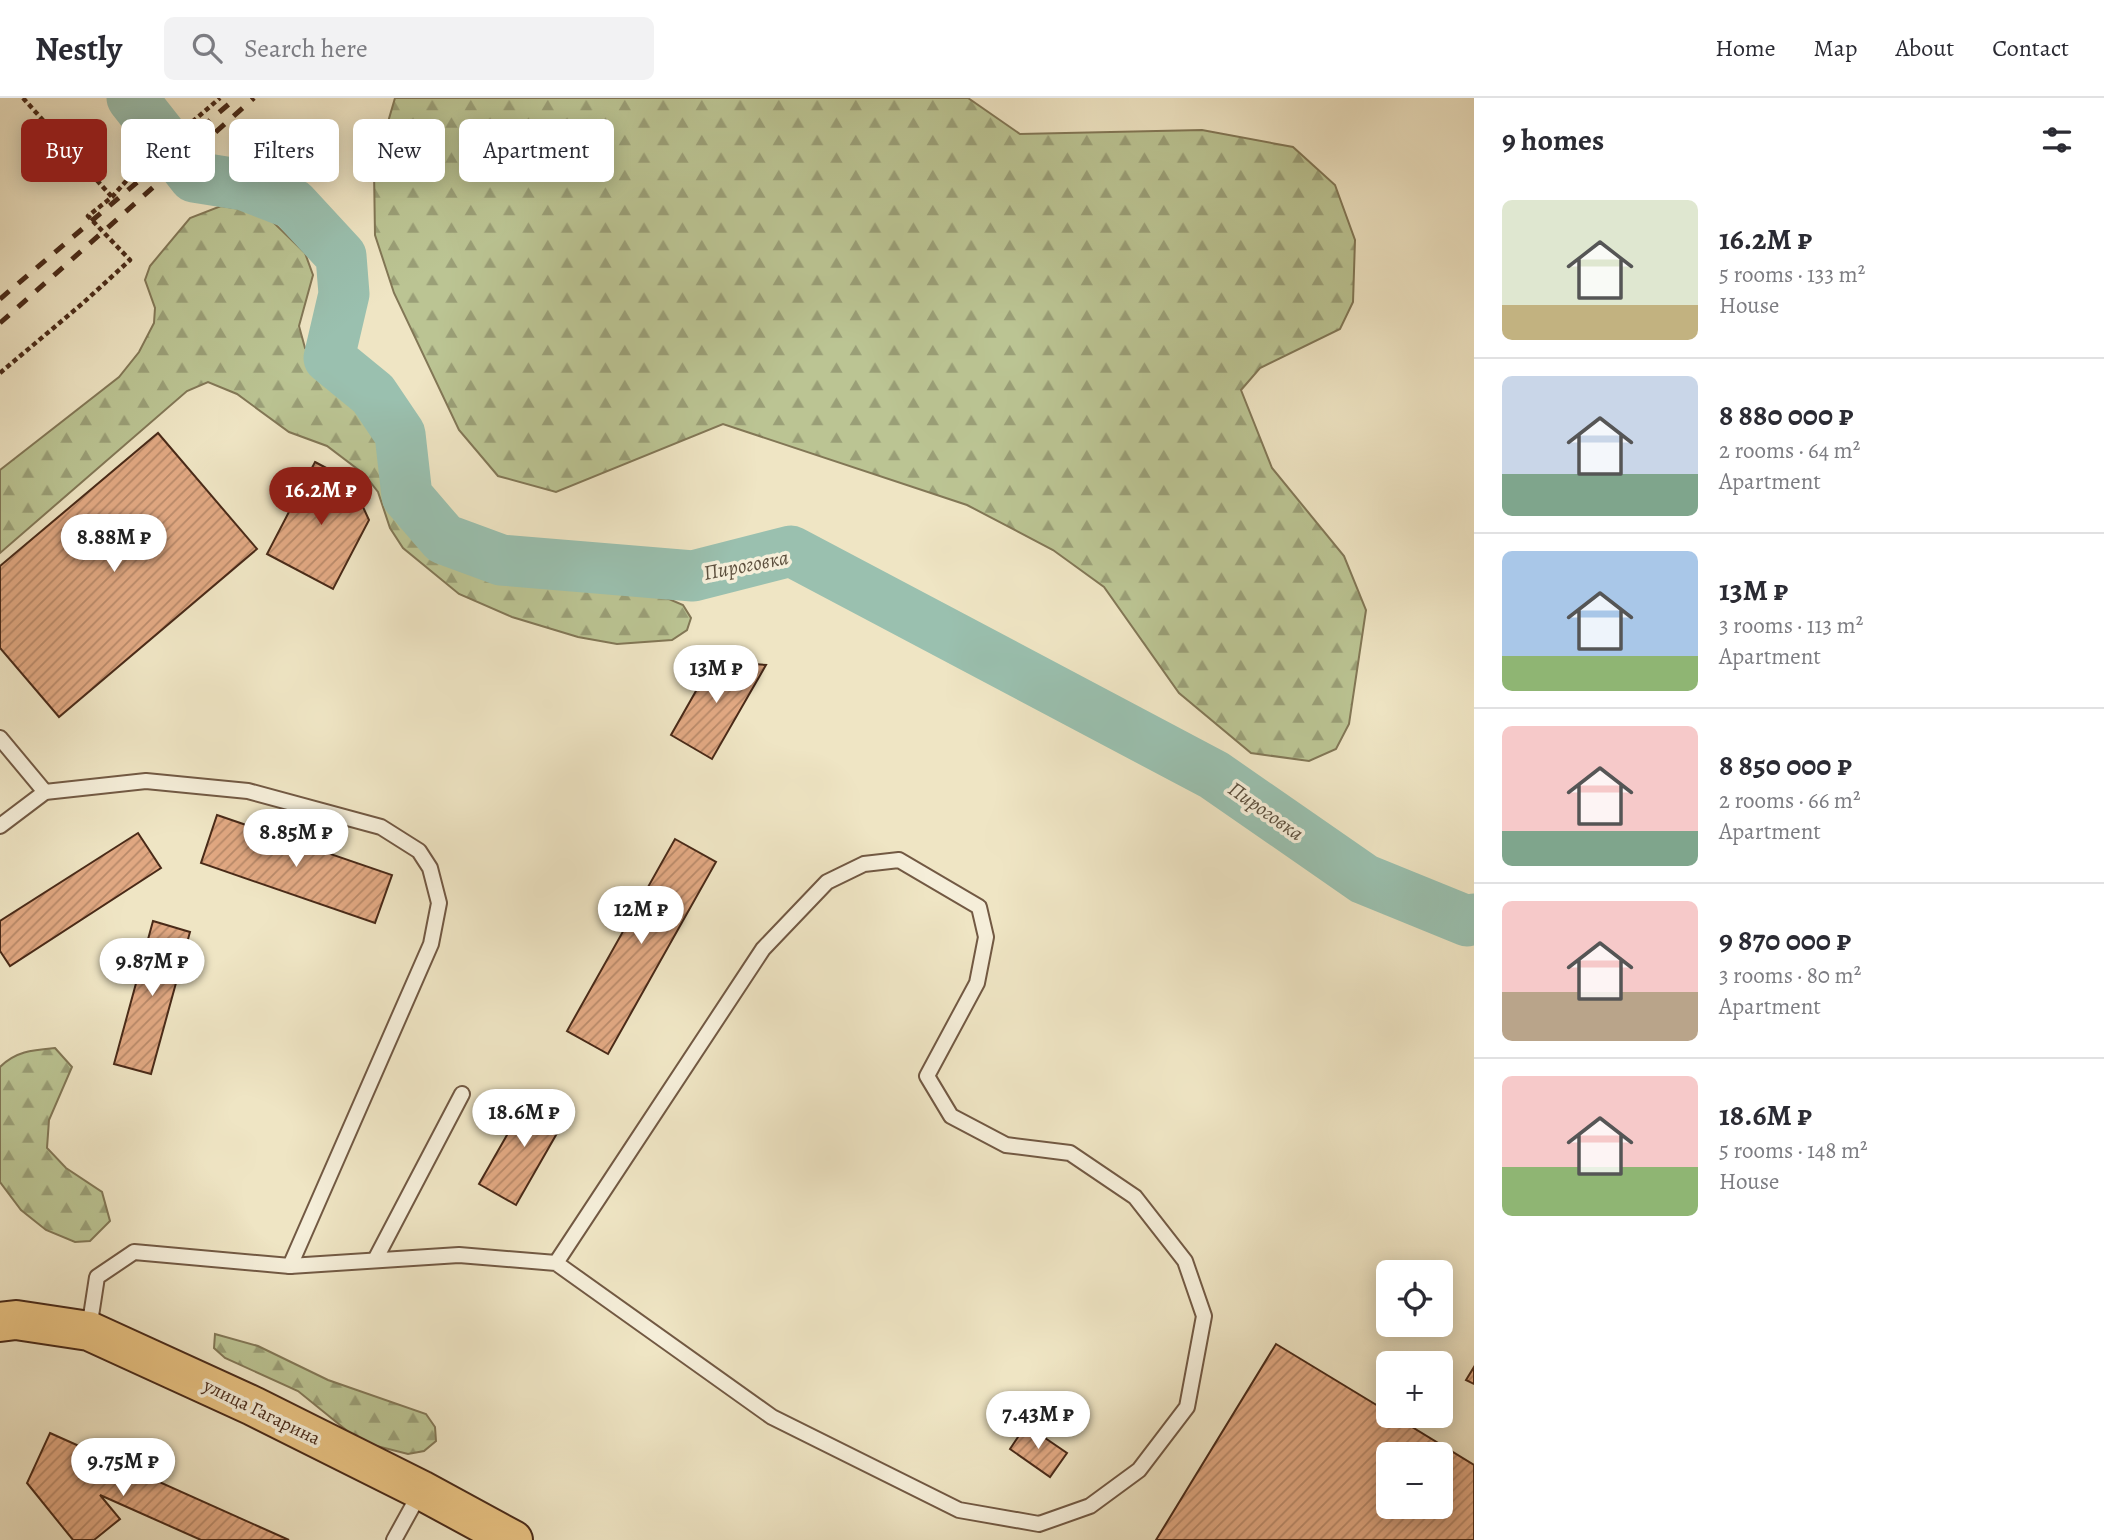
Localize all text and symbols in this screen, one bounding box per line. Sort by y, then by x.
search box [164,17,654,80]
text: Nestly [35,26,122,71]
icon: search [188,29,226,67]
text: Search here [244,31,368,66]
text: Home [1715,32,1776,64]
text: Map [1814,32,1858,64]
text: About [1896,32,1954,64]
text: Contact [1992,32,2069,64]
chip: Buy [21,119,107,182]
chip: Rent [121,119,215,182]
chip: Filters [229,119,339,182]
chip: New [353,119,445,182]
chip: Apartment [459,119,614,182]
text: 9 homes [1502,120,1604,160]
icon: filters [2038,121,2076,159]
text: 16.2M ₽ [1719,219,1812,259]
icon: home [1558,228,1642,312]
text: 5 rooms · 133 m² [1719,259,1865,290]
text: House [1719,290,1779,321]
text: 8 880 000 ₽ [1719,395,1853,435]
icon: home [1558,404,1642,488]
text: 2 rooms · 64 m² [1719,435,1860,466]
text: Apartment [1719,466,1821,497]
pin: 16.2M ₽ [256,468,386,527]
text: 16.2M ₽ [285,474,357,505]
pin: 8.88M ₽ [49,514,179,574]
text: 8.88M ₽ [77,521,151,552]
water label: Пироговка [701,543,791,587]
text: 13M ₽ [1719,570,1788,610]
icon: home [1558,579,1642,663]
text: 3 rooms · 113 m² [1719,610,1863,641]
text: Apartment [1719,641,1821,672]
pin: 13M ₽ [667,646,765,705]
text: 13M ₽ [689,652,743,683]
text: 8 850 000 ₽ [1719,745,1852,785]
icon: home [1558,754,1642,838]
water label: Пироговка [1223,775,1310,847]
text: 2 rooms · 66 m² [1719,785,1861,816]
pin: 8.85M ₽ [231,810,361,869]
text: 8.85M ₽ [259,816,333,847]
text: Apartment [1719,816,1821,847]
pin: 12M ₽ [592,886,690,946]
text: 12M ₽ [614,893,668,924]
text: 9 870 000 ₽ [1719,920,1851,960]
icon: home [1558,929,1642,1013]
pin: 9.87M ₽ [87,939,217,998]
text: 9.87M ₽ [116,945,188,976]
text: 3 rooms · 80 m² [1719,960,1861,991]
text: Apartment [1719,991,1821,1022]
pin: 18.6M ₽ [459,1090,589,1149]
text: 18.6M ₽ [1719,1095,1812,1135]
text: 18.6M ₽ [488,1096,560,1127]
icon: home [1558,1104,1642,1188]
text: 5 rooms · 148 m² [1719,1135,1868,1166]
text: House [1719,1166,1779,1197]
map controls [1376,1260,1453,1519]
button: locate [1376,1260,1453,1337]
button: + [1376,1351,1453,1428]
street label: улица Гагарина [198,1372,325,1452]
pin: 7.43M ₽ [973,1392,1103,1451]
text: 7.43M ₽ [1002,1398,1074,1429]
pin: 9.75M ₽ [58,1438,188,1498]
button: − [1376,1442,1453,1519]
text: 9.75M ₽ [87,1445,159,1476]

